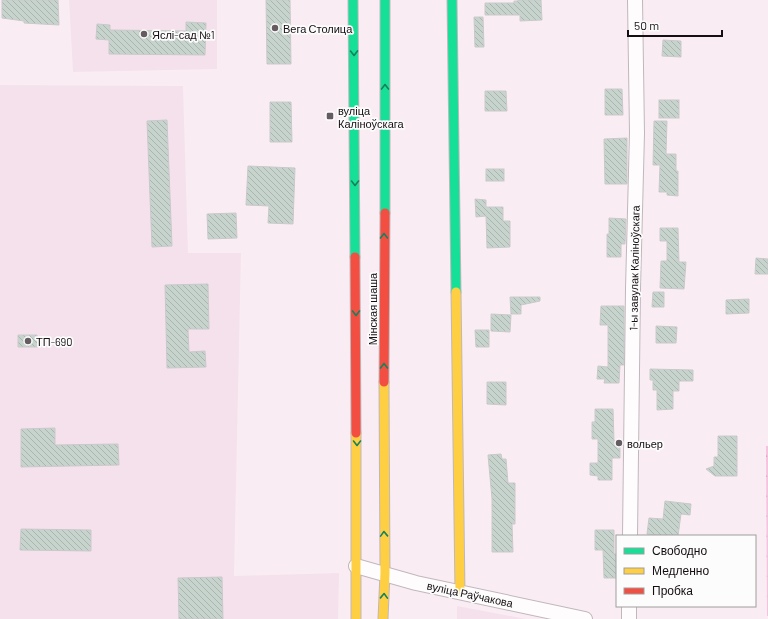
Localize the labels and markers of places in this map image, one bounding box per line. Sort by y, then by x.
place label: Вега Столица [283,22,353,35]
marker: Вега Столица [270,23,280,33]
place label: Яслі-сад №1 [152,28,215,41]
marker: Яслі-сад №1 [139,29,149,39]
place label: вуліца Каліноўскага [338,104,405,130]
marker: вуліца Каліноўскага [325,111,335,121]
place label: ТП-690 [36,335,73,348]
marker: ТП-690 [23,336,33,346]
place label: вольер [627,437,663,450]
marker: вольер [614,438,624,448]

